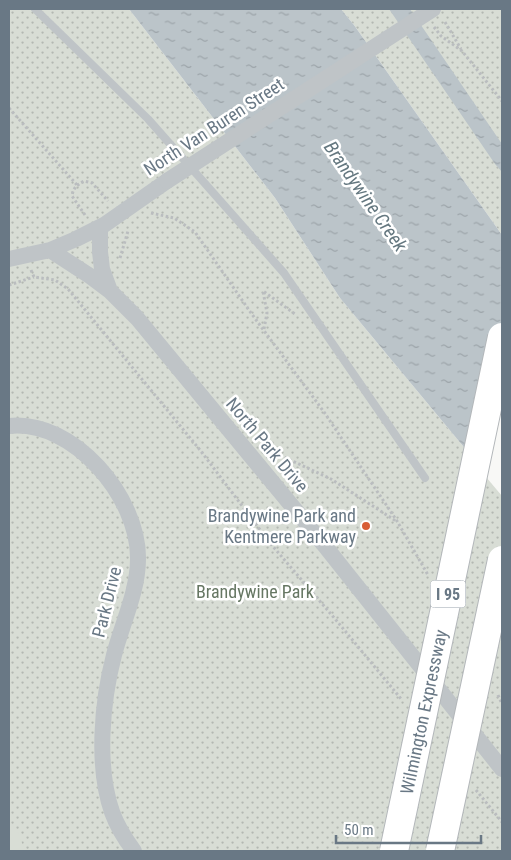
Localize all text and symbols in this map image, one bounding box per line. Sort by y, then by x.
street label: North Van Buren Street [140,73,288,180]
water label: Brandywine Creek [319,137,413,256]
street label: North Park Drive [222,393,313,496]
place label: Brandywine Park and Kentmere Parkway [208,505,356,547]
marker: Brandywine Park and Kentmere Parkway [360,520,372,532]
street label: Park Drive [88,564,125,639]
road number: I 95 [430,580,466,608]
park label: Brandywine Park [196,581,314,602]
street label: Wilmington Expressway [396,627,451,796]
scale bar [336,812,481,844]
text: 50 m [344,821,374,839]

